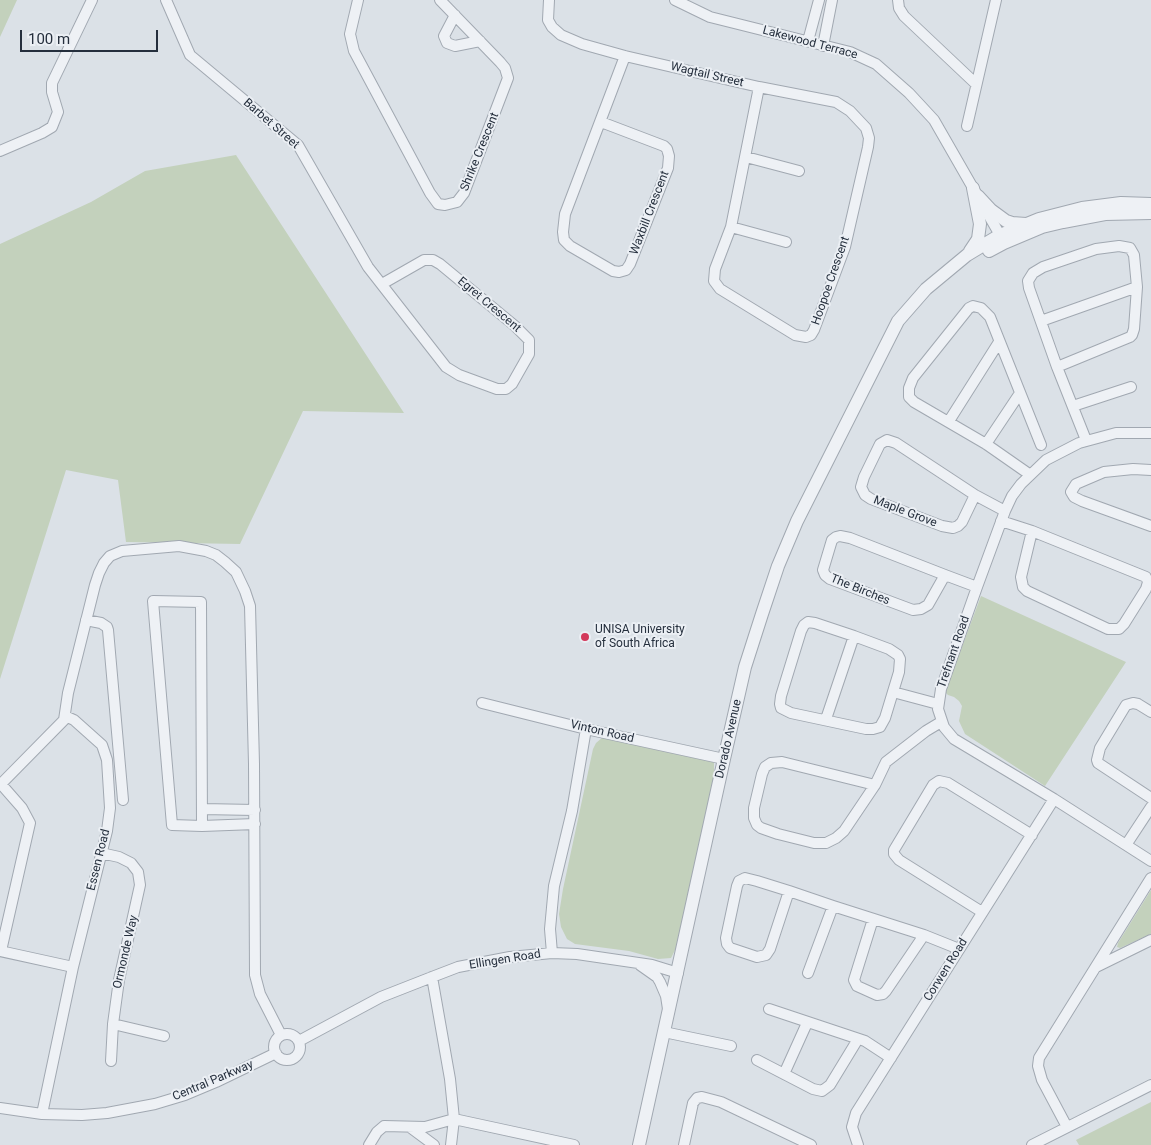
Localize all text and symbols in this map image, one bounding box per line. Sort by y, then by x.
scale bar [22,20,160,52]
street label: Lakewood Terrace [761,23,859,63]
text: 100 m [28,30,70,48]
street label: Wagtail Street [669,60,745,90]
street label: Barbet Street [240,96,302,152]
street label: Shrike Crescent [458,111,502,193]
street label: Waxbill Crescent [627,169,673,257]
street label: Hoopoe Crescent [809,235,853,327]
street label: Egret Crescent [454,274,524,336]
street label: Maple Grove [871,493,939,531]
street label: The Birches [828,572,892,608]
street label: Trefnant Road [935,614,973,690]
place label: UNISA University of South Africa [595,623,685,651]
marker: UNISA University of South Africa [579,631,591,643]
street label: Dorado Avenue [713,698,745,780]
street label: Vinton Road [569,718,635,746]
street label: Essen Road [84,828,114,892]
street label: Ormonde Way [111,914,141,990]
street label: Corwen Road [921,936,971,1004]
street label: Ellingen Road [468,947,542,973]
street label: Central Parkway [170,1058,256,1104]

